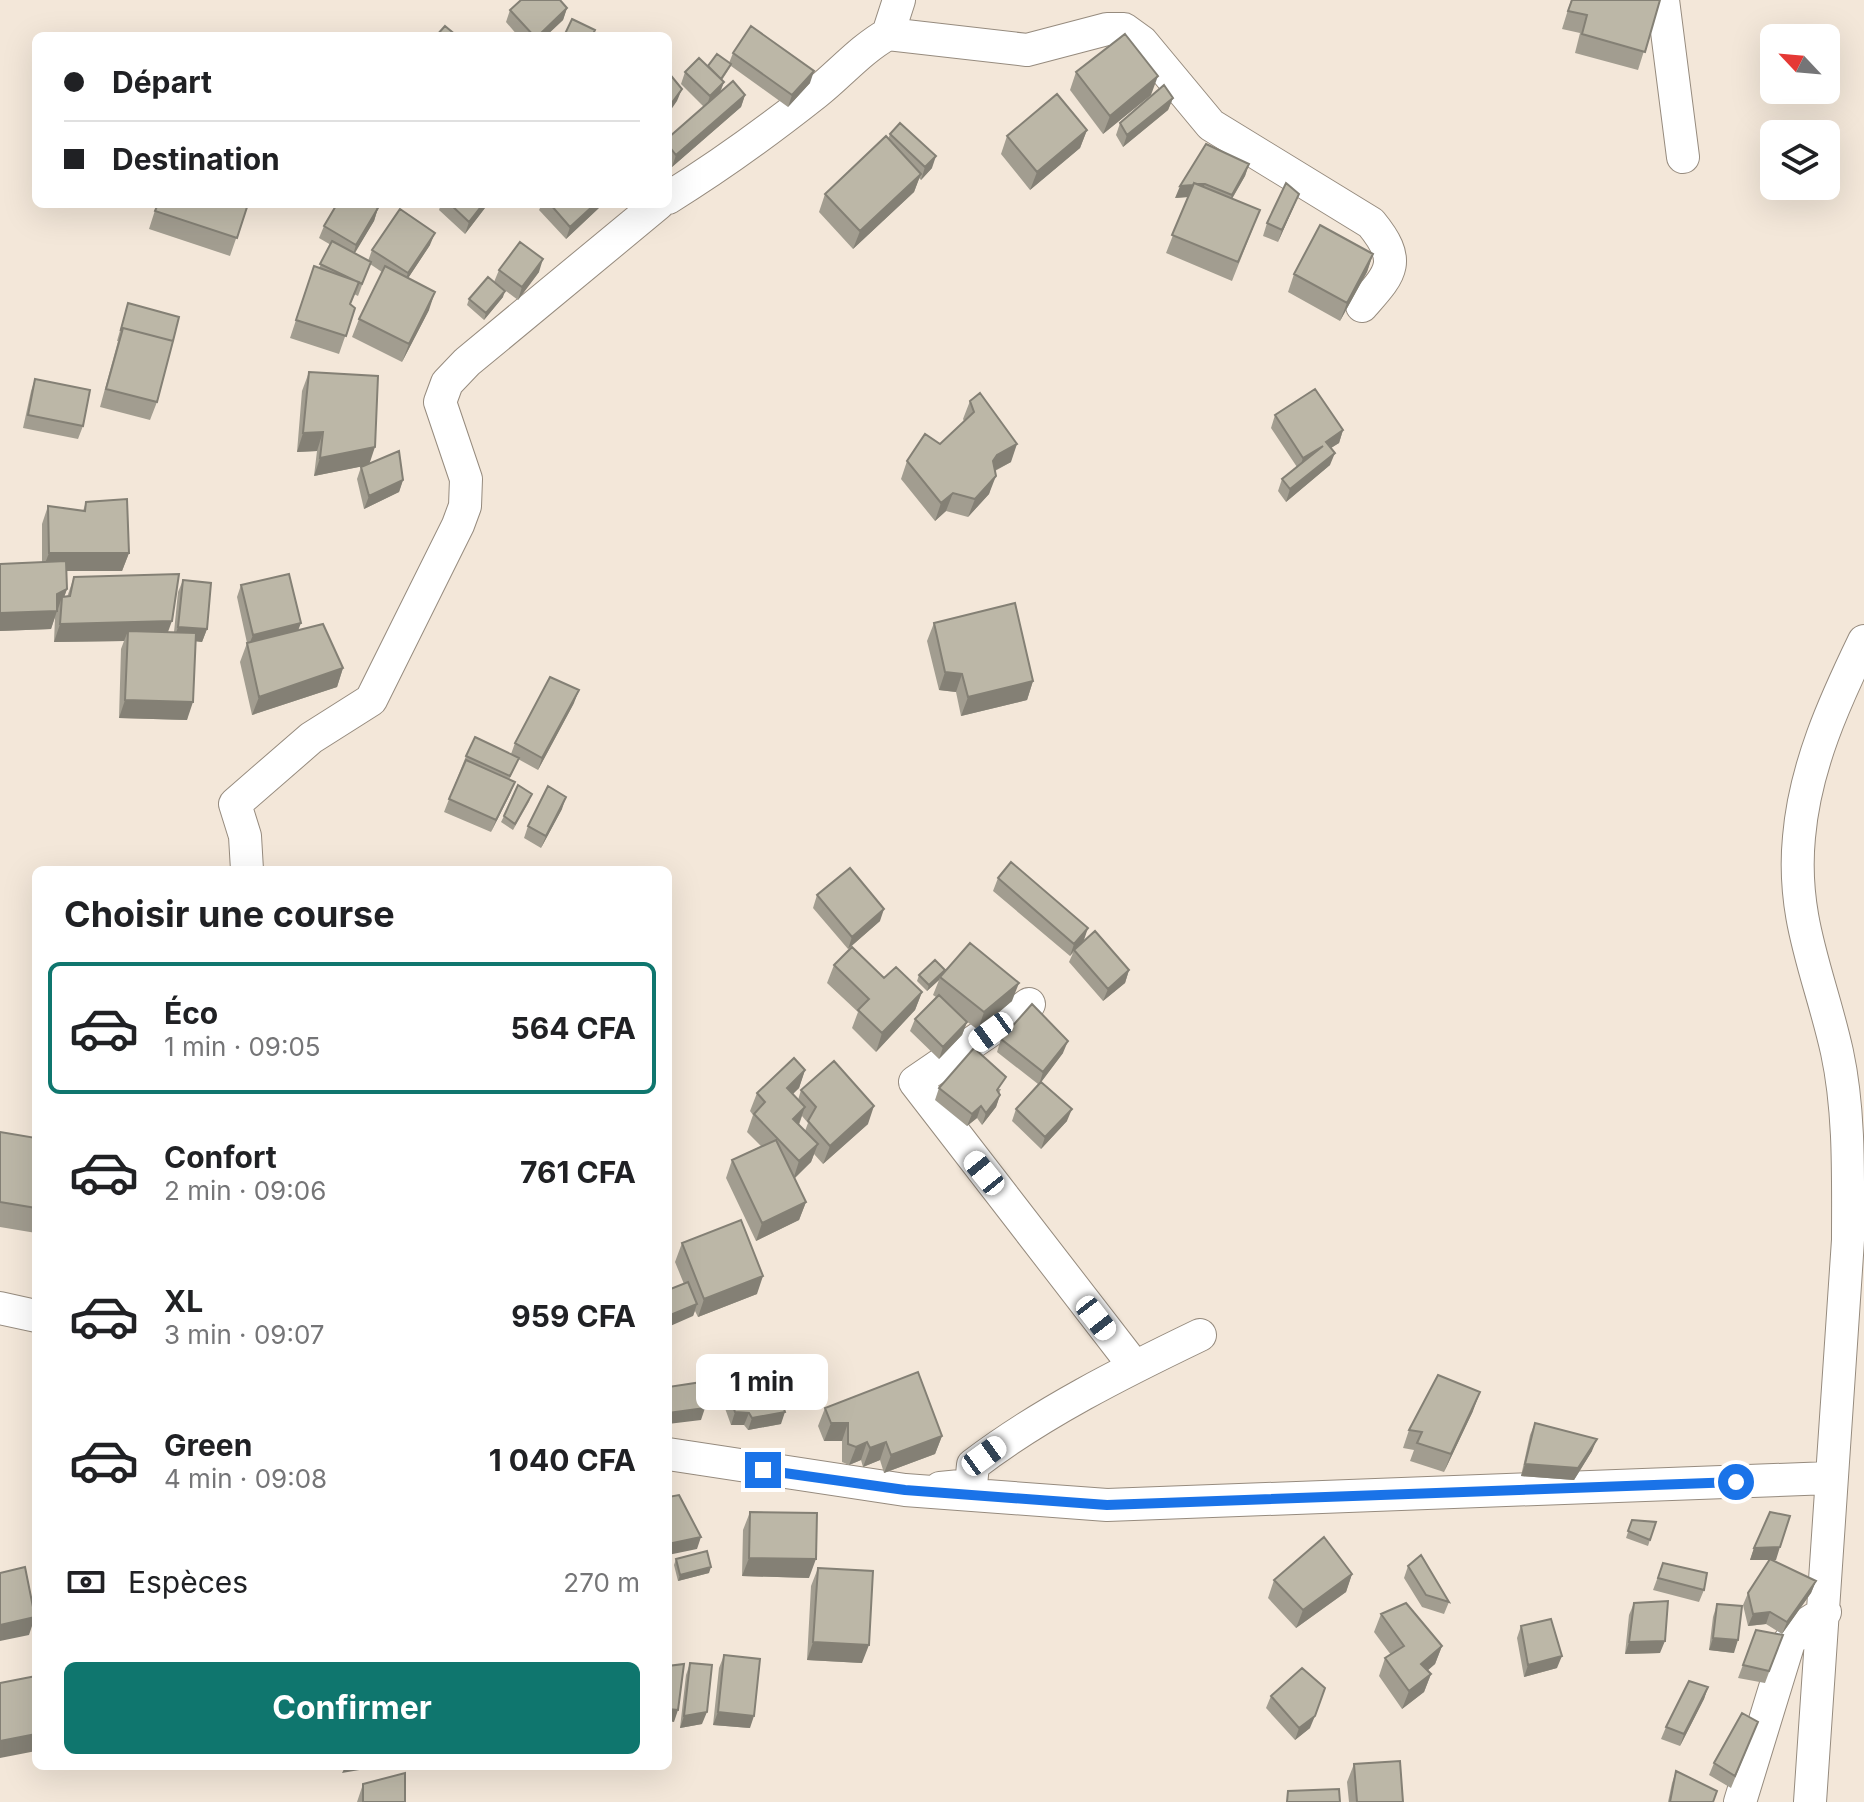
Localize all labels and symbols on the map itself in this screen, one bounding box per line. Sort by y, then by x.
north arrow [1760,24,1840,104]
car [965,1008,1017,1056]
car [960,1147,1008,1199]
car [1072,1292,1120,1344]
callout: 1 min [697,1354,829,1410]
car [958,1432,1010,1480]
route end [745,1452,781,1488]
route start [1718,1464,1754,1500]

